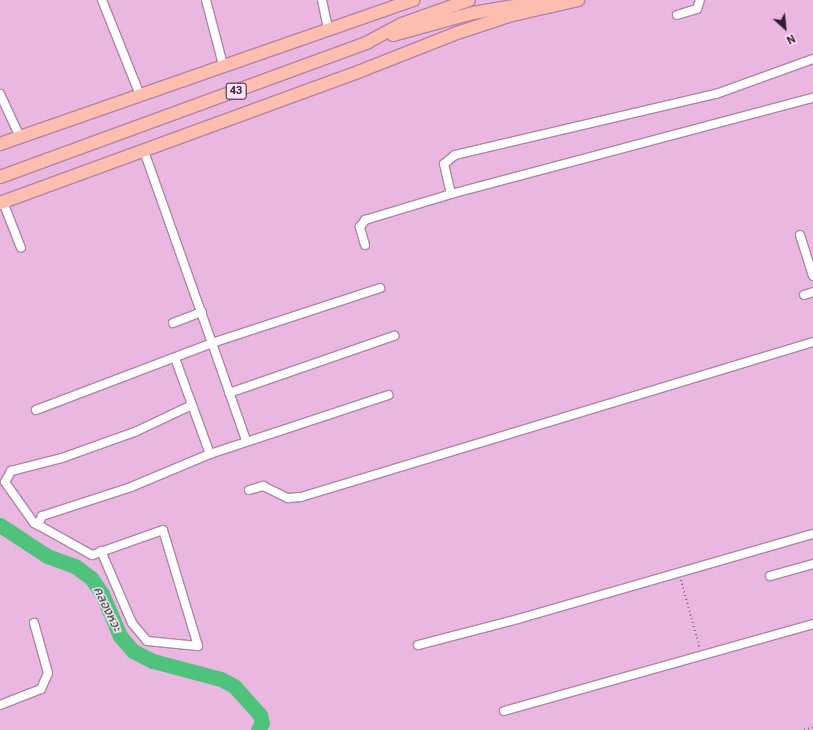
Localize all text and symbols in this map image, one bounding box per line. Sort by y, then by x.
north arrow [765,8,805,48]
text: N [784,32,797,47]
road number: 43 [225,82,247,100]
water label: คลองหวะ [89,584,125,634]

